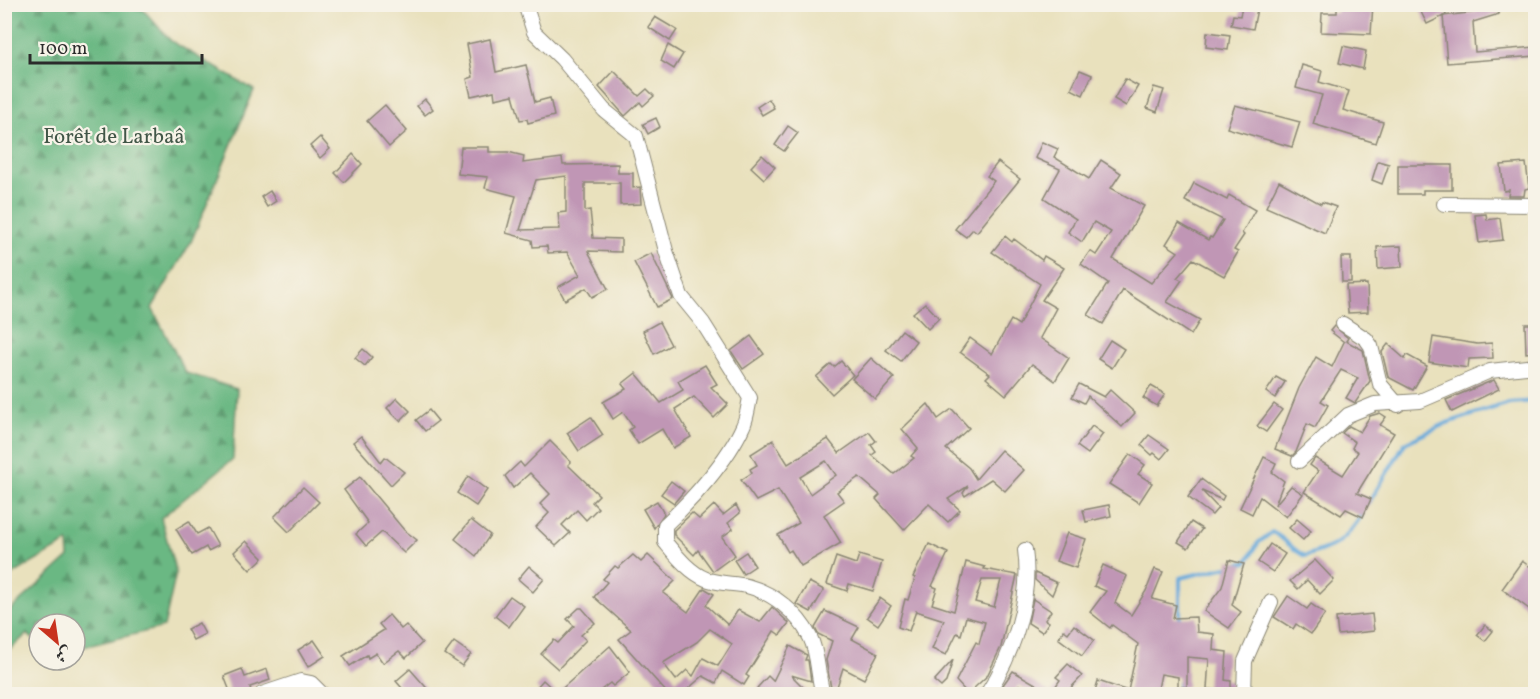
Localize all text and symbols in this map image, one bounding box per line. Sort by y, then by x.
scale bar [30,27,202,65]
text: 100 m [39,37,88,62]
park label: Forêt de Larbaâ [43,123,185,152]
north arrow [27,612,87,672]
text: ش [51,640,76,667]

